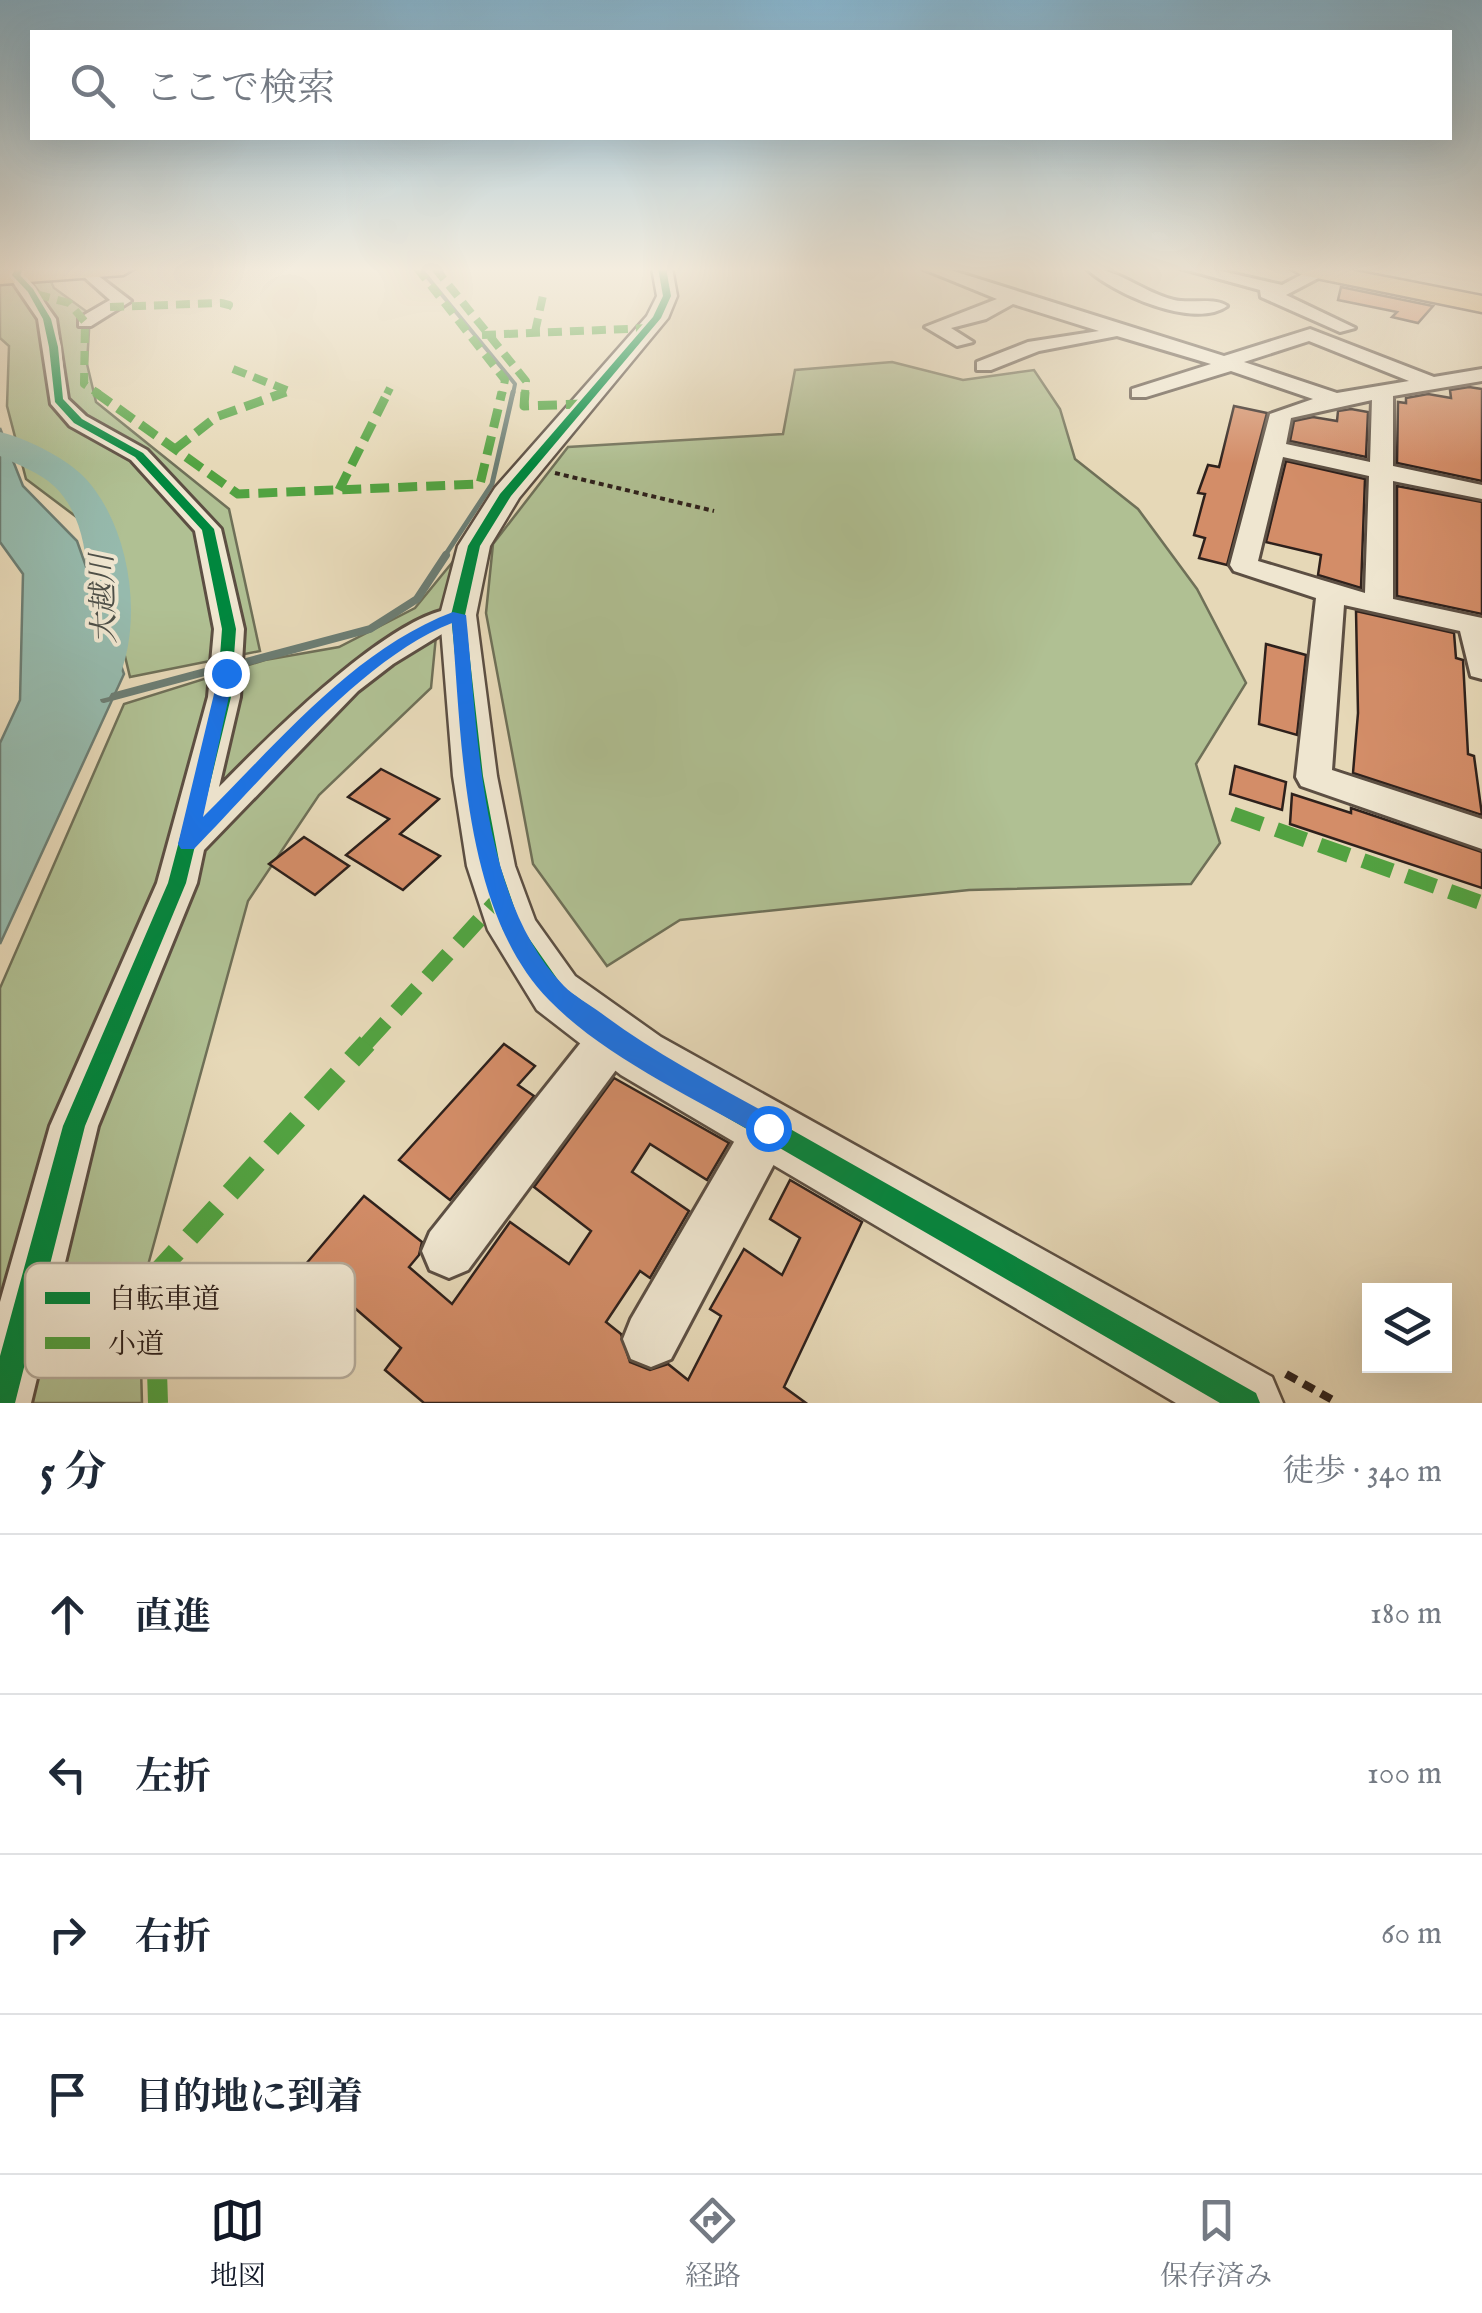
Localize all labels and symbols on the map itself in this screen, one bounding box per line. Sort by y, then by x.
water label: 大越川 [84,550,126,645]
route end [204,651,250,697]
route start [746,1106,792,1152]
legend [25,1263,355,1378]
text: 自転車道 [108,1283,220,1318]
text: 小道 [108,1328,164,1363]

